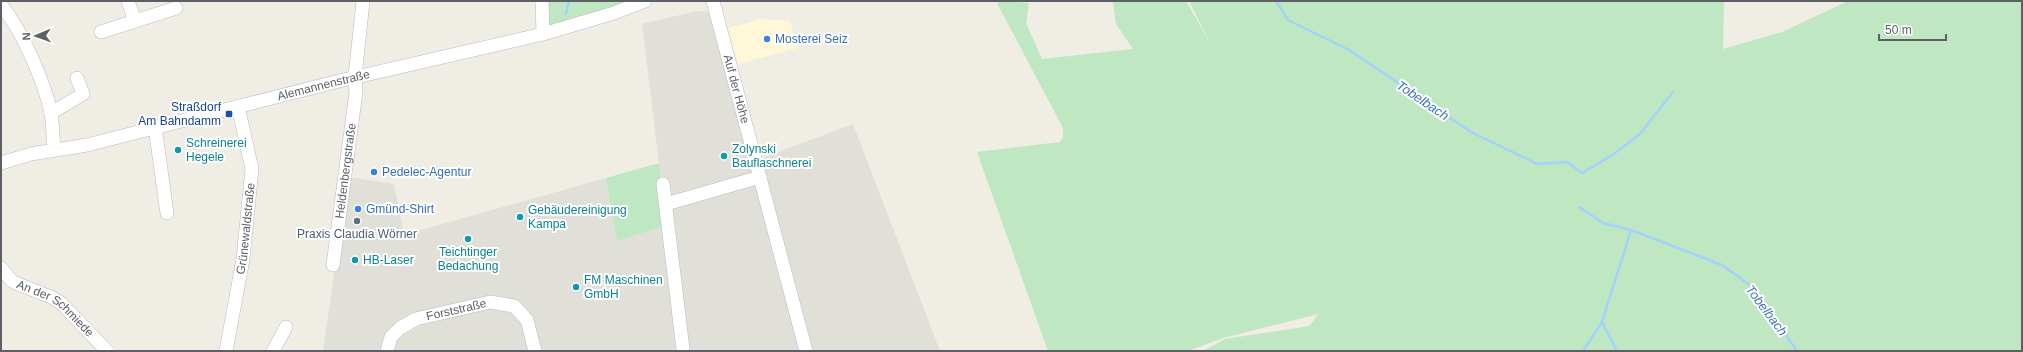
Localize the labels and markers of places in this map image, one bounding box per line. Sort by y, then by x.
place label: Mosterei Seiz [775,32,848,46]
marker: Mosterei Seiz [762,34,772,44]
place label: Straßdorf Am Bahndamm [138,100,222,128]
marker: Straßdorf Am Bahndamm [224,109,234,119]
place label: Schreinerei Hegele [186,136,247,164]
place label: Zolynski Bauflaschnerei [732,142,811,170]
marker: Schreinerei Hegele [173,145,183,155]
marker: Zolynski Bauflaschnerei [719,151,729,161]
place label: Pedelec-Agentur [382,165,471,179]
marker: Pedelec-Agentur [369,167,379,177]
place label: Gmünd-Shirt [366,202,435,216]
place label: Gebäudereinigung Kampa [528,203,627,231]
marker: Gmünd-Shirt [353,204,363,214]
marker: Gebäudereinigung Kampa [515,212,525,222]
marker: Praxis Claudia Wörner [352,216,362,226]
place label: Praxis Claudia Wörner [297,227,417,241]
marker: Teichtinger Bedachung [463,234,473,244]
place label: Teichtinger Bedachung [438,245,498,273]
place label: HB-Laser [363,253,414,267]
marker: HB-Laser [350,255,360,265]
place label: FM Maschinen GmbH [584,273,663,301]
marker: FM Maschinen GmbH [571,282,581,292]

